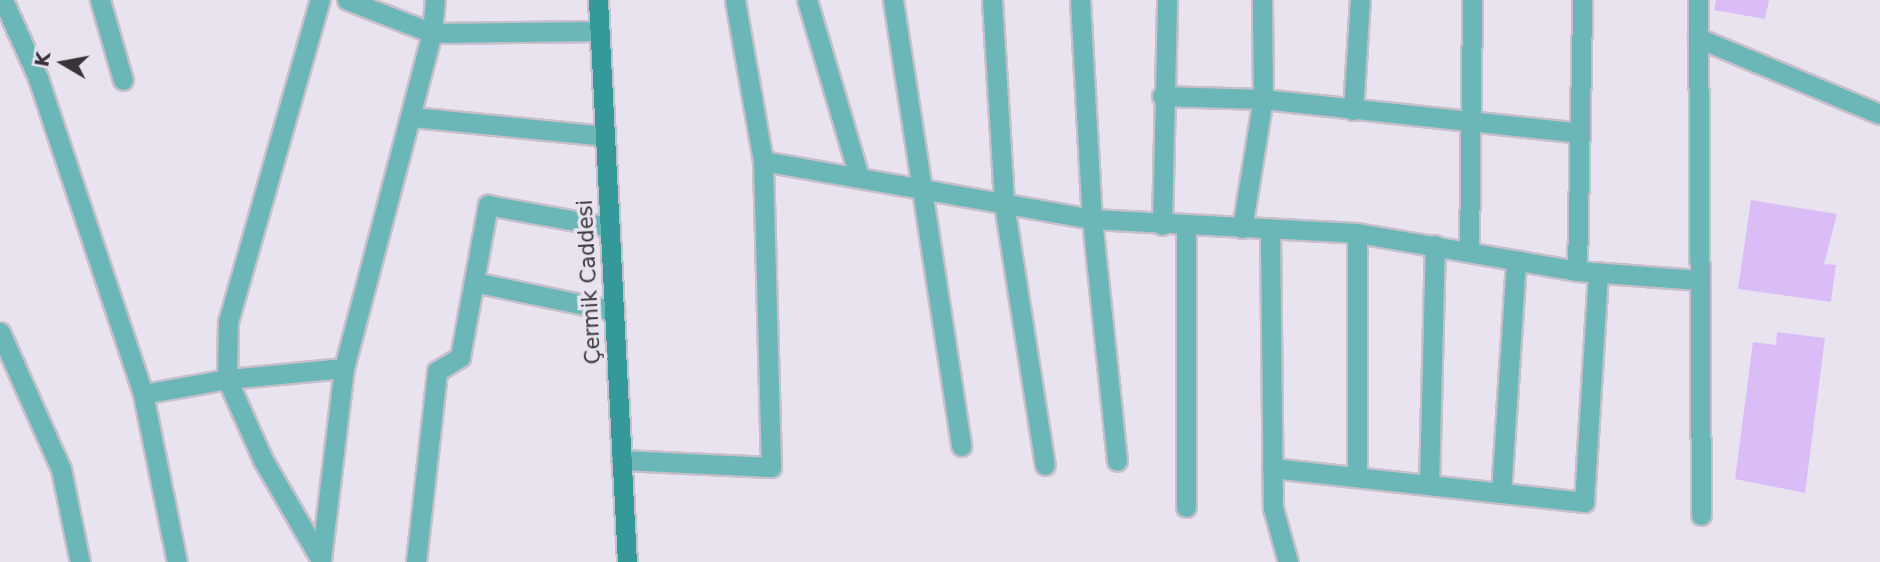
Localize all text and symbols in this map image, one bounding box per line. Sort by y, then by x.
north arrow [28,28,98,98]
text: K [30,50,54,69]
street label: Çermik Caddesi [572,199,606,365]

